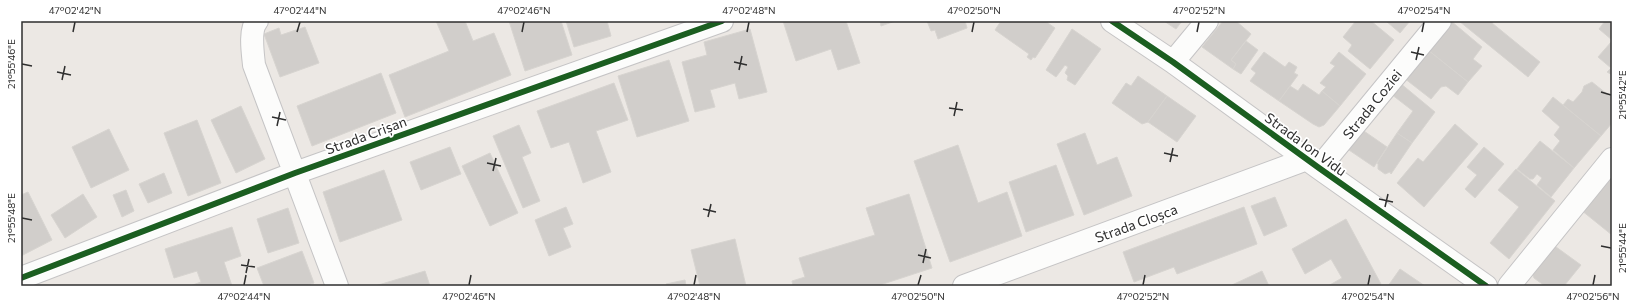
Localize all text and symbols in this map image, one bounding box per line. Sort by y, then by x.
text: 47°02'42"N [49,4,101,16]
text: 47°02'44"N [273,4,327,16]
text: 47°02'46"N [497,4,551,16]
text: 47°02'48"N [722,4,776,16]
text: 47°02'50"N [947,4,1001,16]
text: 47°02'52"N [1173,4,1225,16]
text: 47°02'54"N [1398,4,1450,16]
text: 21°55'46"E [5,39,17,89]
street label: Strada Coziei [1339,66,1405,142]
text: 21°55'42"E [1616,70,1628,120]
street label: Strada Ion Vidu [1262,109,1350,179]
street label: Strada Crișan [323,112,409,158]
text: 21°55'48"E [5,193,17,243]
street label: Strada Cloșca [1092,200,1180,247]
text: 21°55'44"E [1616,223,1628,273]
text: 47°02'44"N [217,290,271,302]
text: 47°02'46"N [442,290,496,302]
text: 47°02'48"N [667,290,721,302]
text: 47°02'50"N [891,290,945,302]
text: 47°02'52"N [1117,290,1169,302]
text: 47°02'54"N [1342,290,1394,302]
text: 47°02'56"N [1567,290,1620,302]

